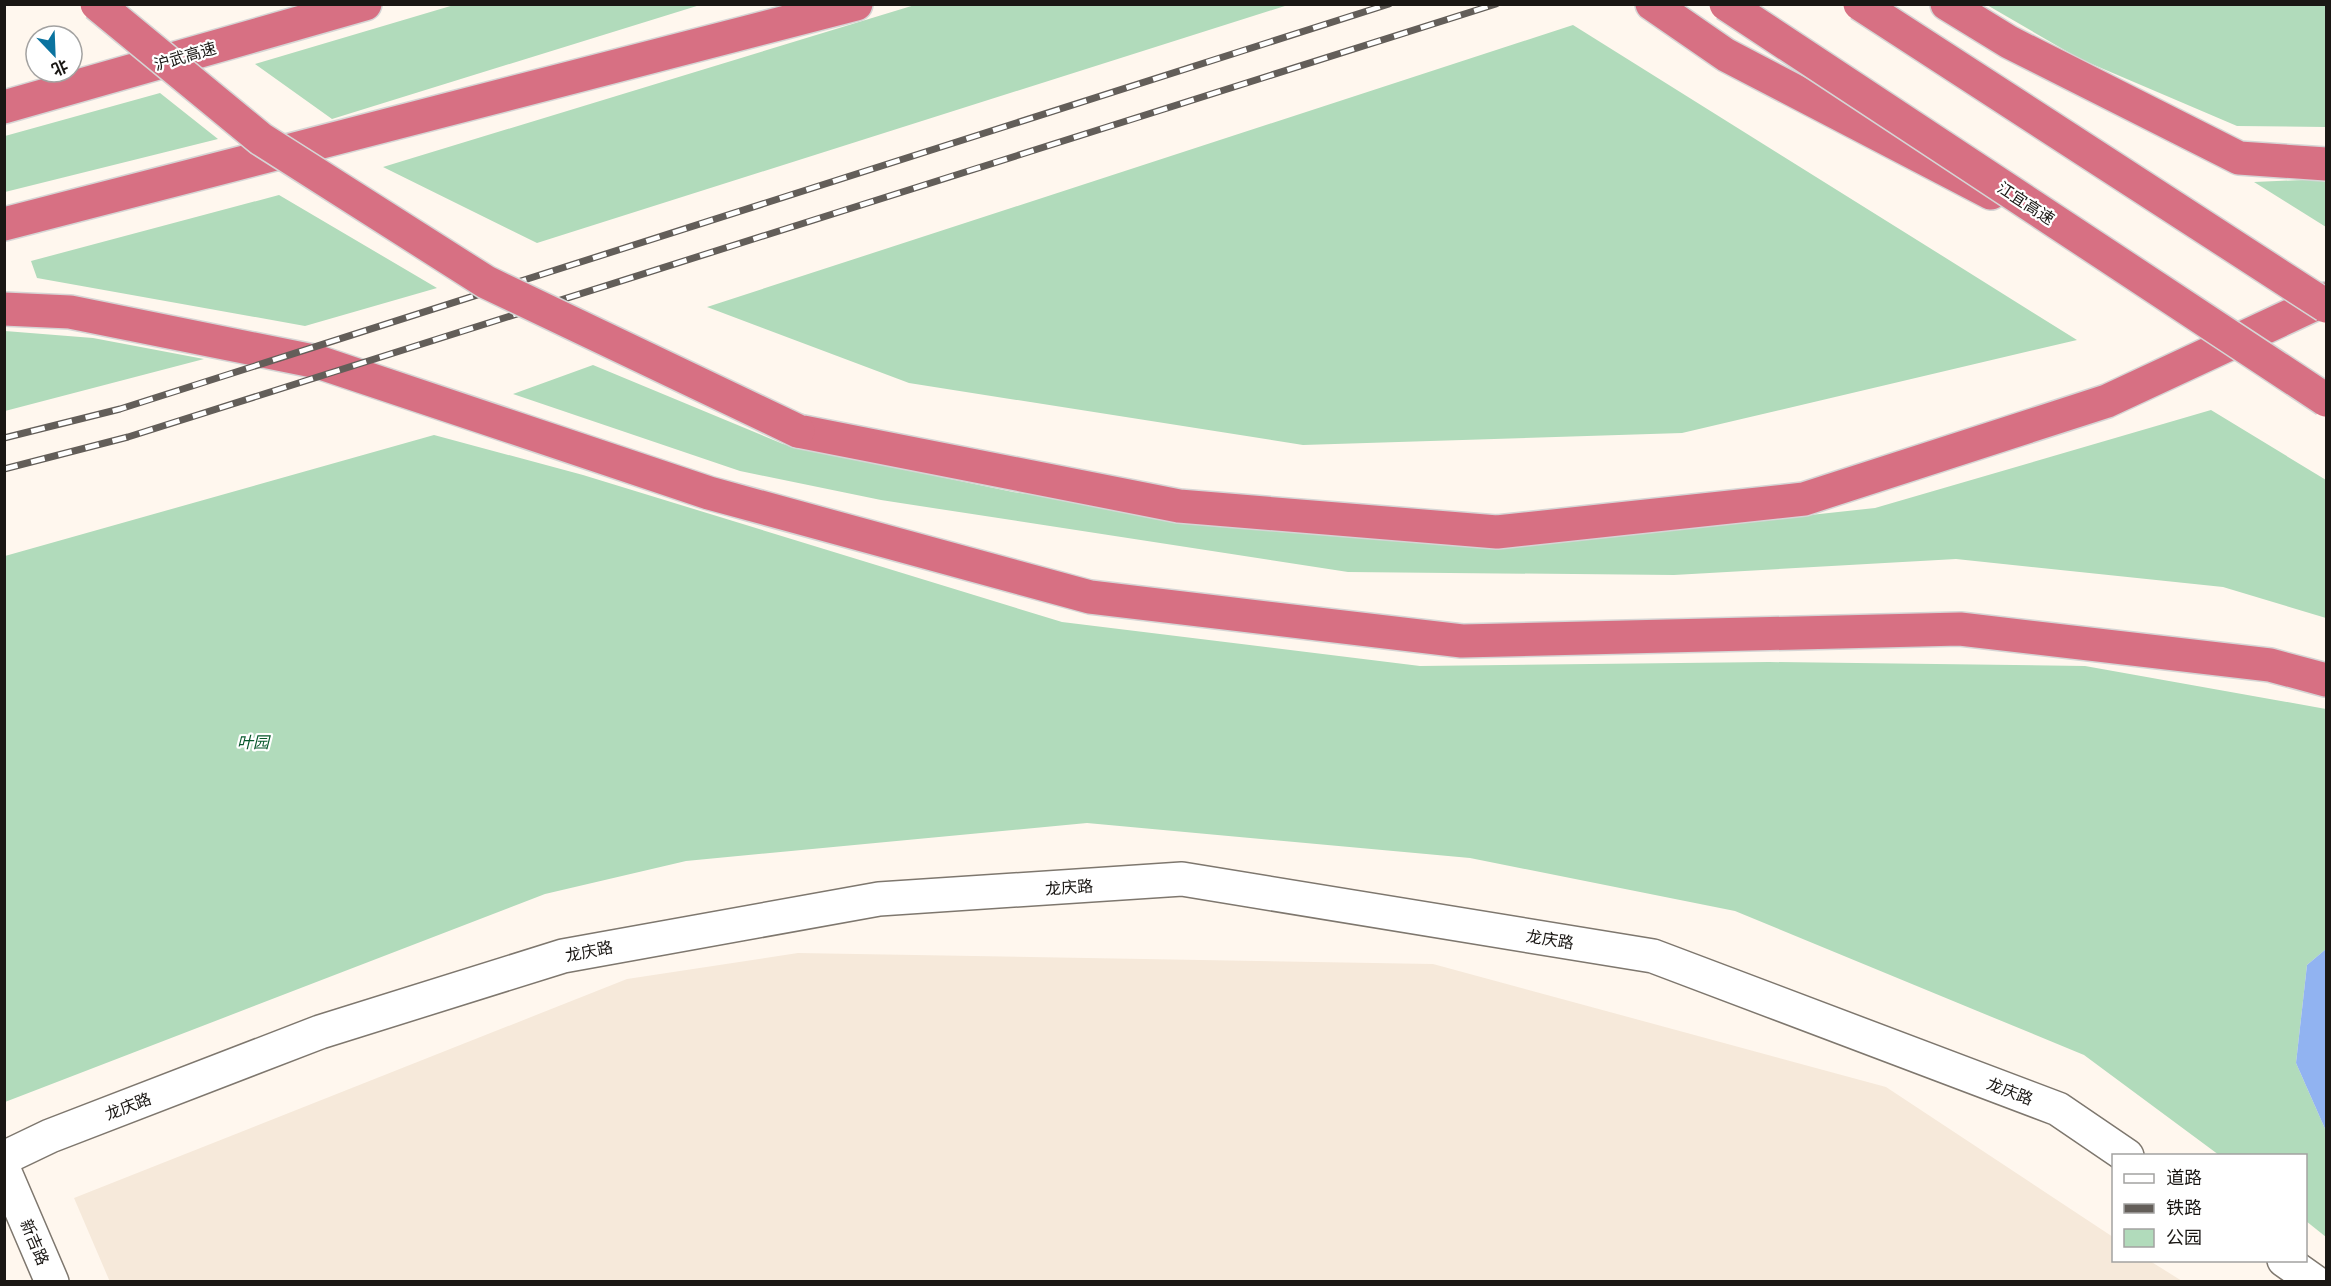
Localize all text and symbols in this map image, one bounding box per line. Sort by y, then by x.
north arrow [24,24,84,84]
street label: 沪武高速 [152,39,219,74]
text: 北 [49,55,71,79]
street label: 江宜高速 [1994,178,2058,229]
park label: 叶园 [237,733,271,752]
street label: 龙庆路 [1044,876,1094,899]
street label: 龙庆路 [1525,926,1575,953]
street label: 龙庆路 [564,938,614,965]
street label: 龙庆路 [1984,1074,2036,1109]
street label: 龙庆路 [102,1089,154,1124]
legend [2112,1154,2307,1262]
text: 道路 [2166,1167,2202,1189]
text: 铁路 [2166,1197,2202,1219]
street label: 新吉路 [16,1216,53,1268]
text: 公园 [2166,1227,2202,1249]

